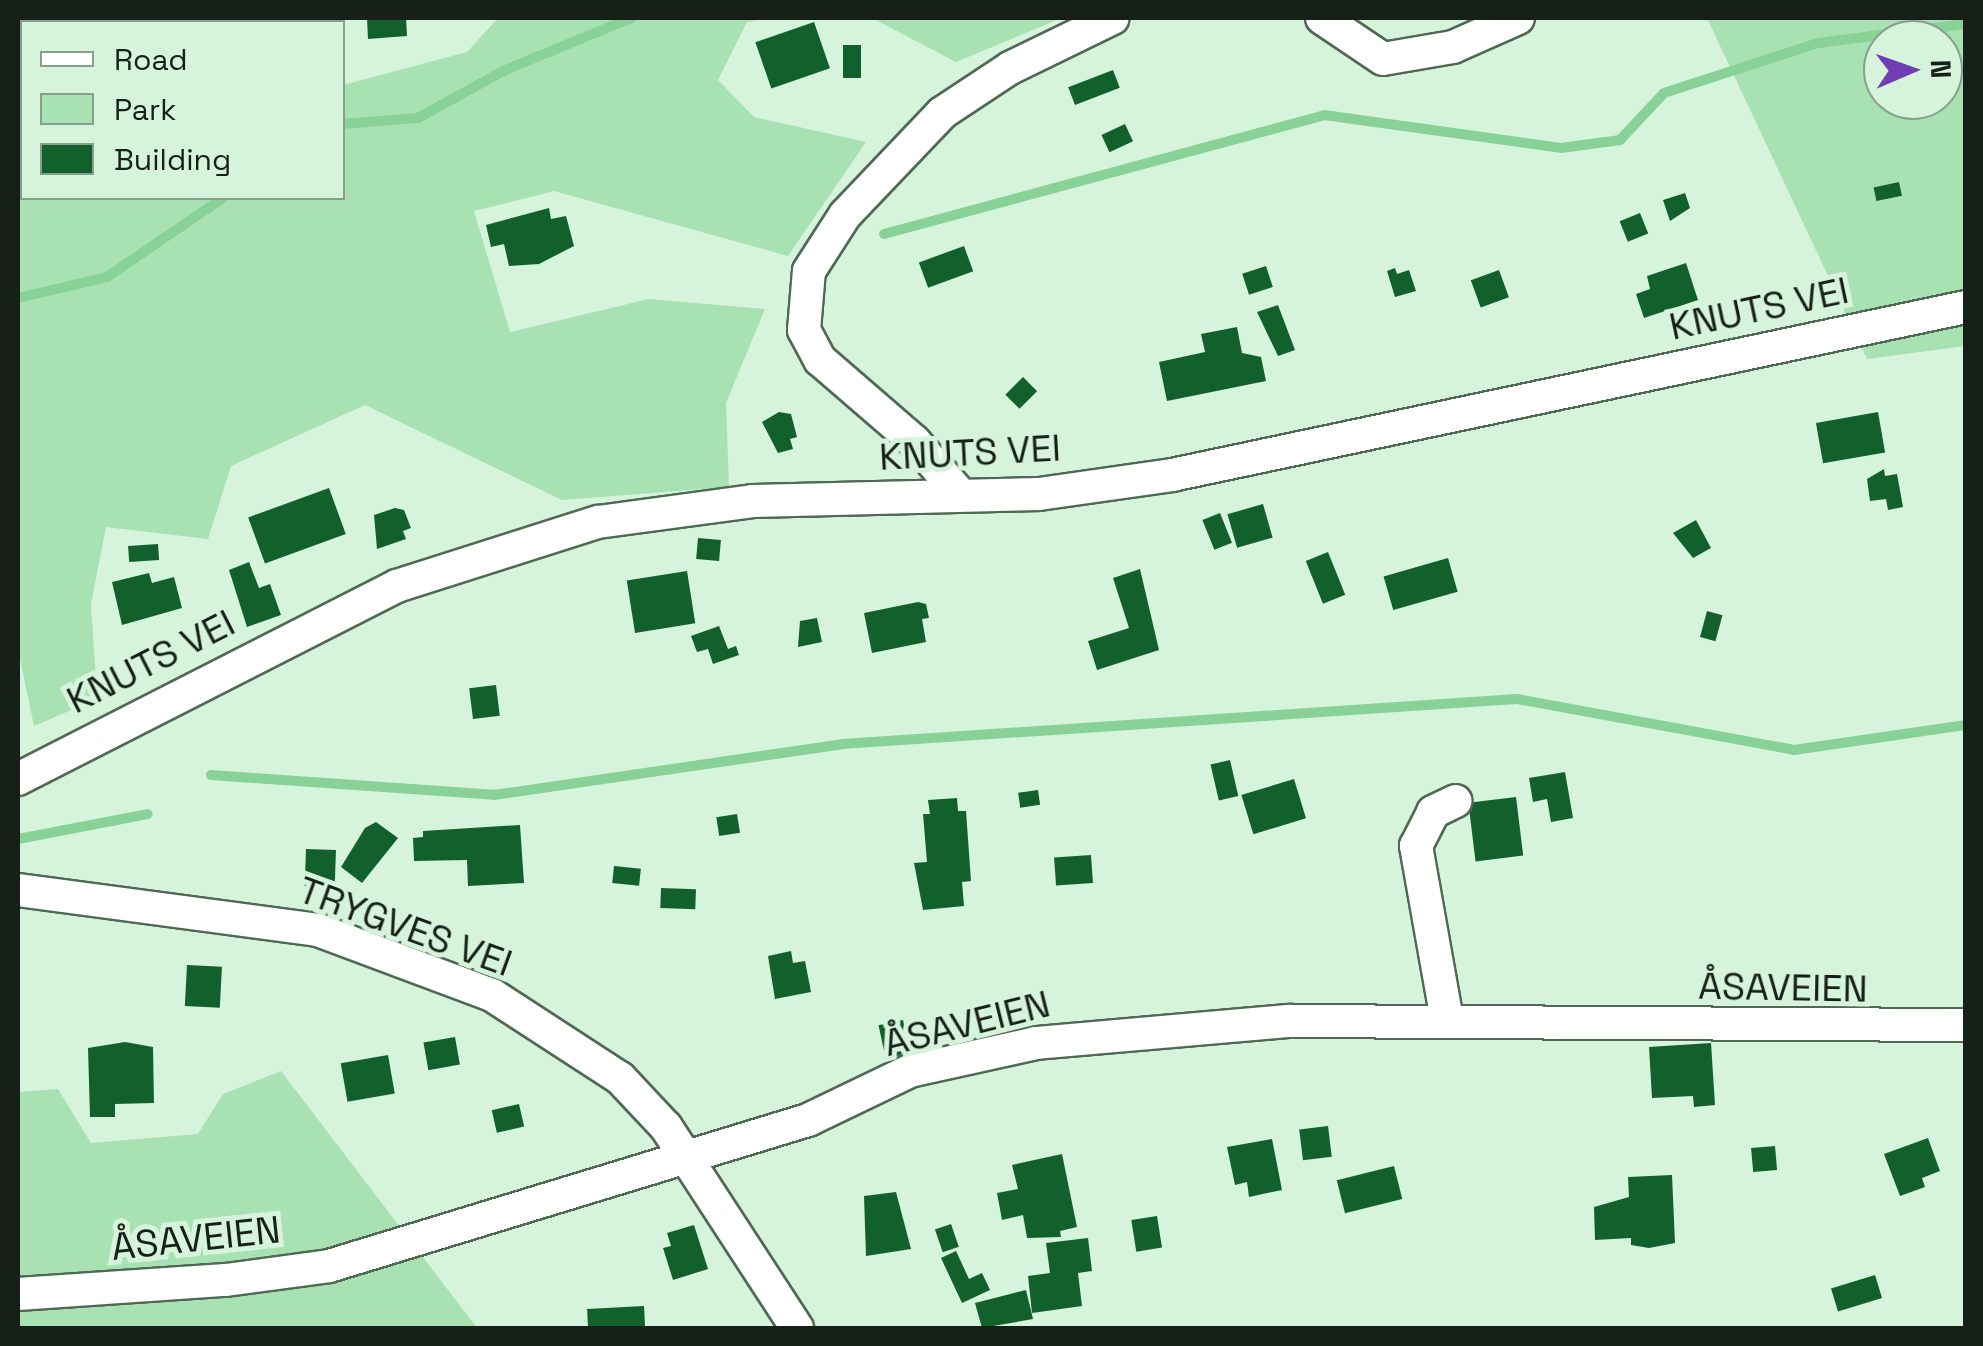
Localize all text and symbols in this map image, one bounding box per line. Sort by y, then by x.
legend [20,20,345,200]
north arrow [1863,20,1963,120]
text: Road [114,40,188,79]
text: N [1923,59,1959,79]
text: Park [114,90,176,129]
text: Building [114,140,231,179]
street label: KNUTS VEI [1665,268,1853,350]
street label: KNUTS VEI [878,425,1062,481]
street label: KNUTS VEI [59,600,243,724]
street label: TRYGVES VEI [292,867,518,987]
street label: ÅSAVEIEN [1698,964,1868,1012]
street label: ÅSAVEIEN [879,981,1055,1067]
street label: ÅSAVEIEN [109,1207,283,1271]

